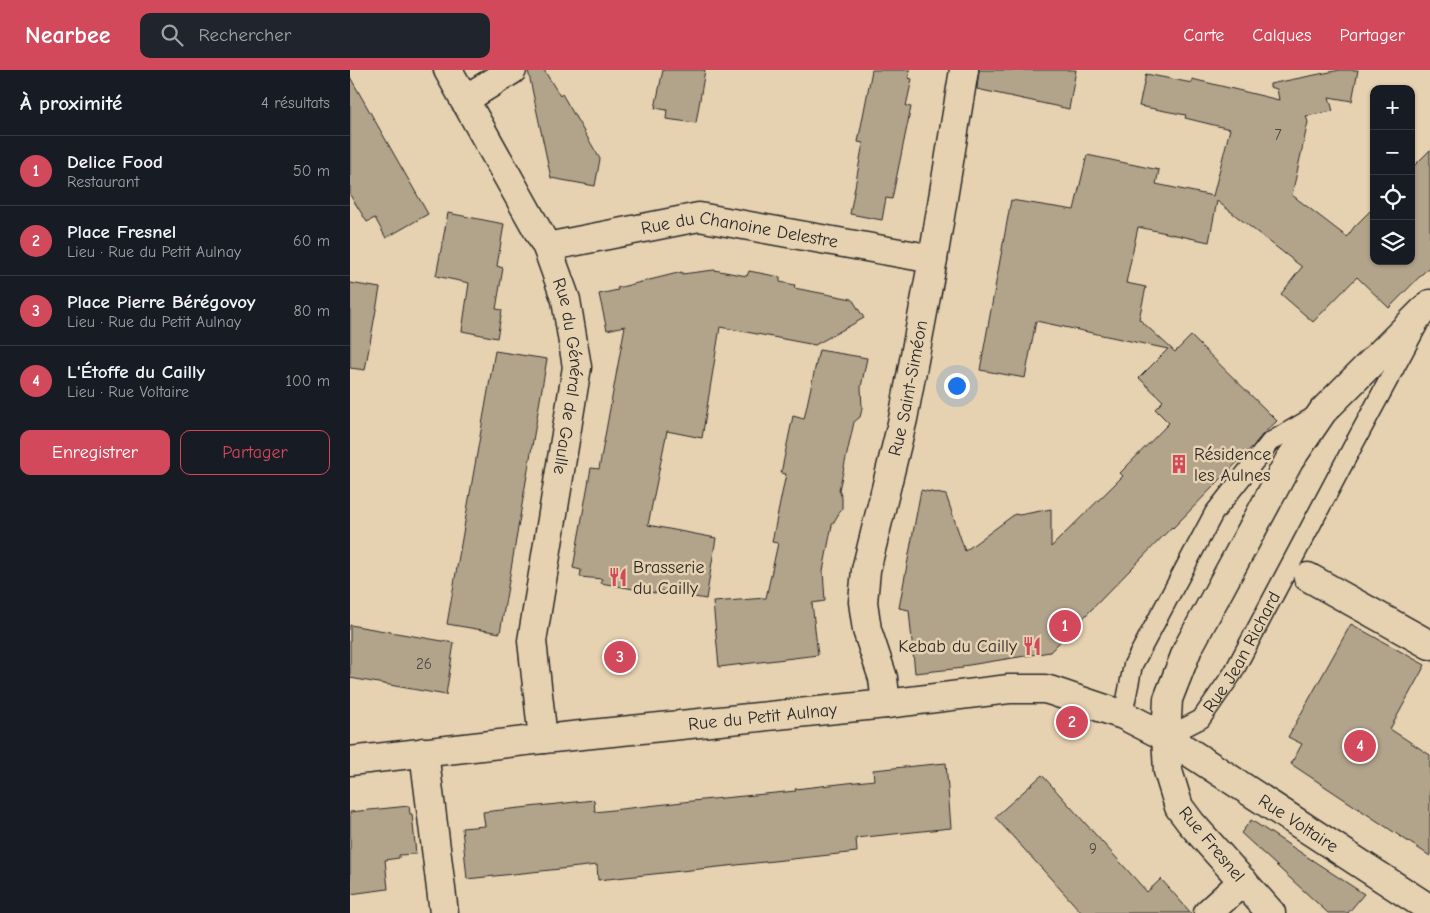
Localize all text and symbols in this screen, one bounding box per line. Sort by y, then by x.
search box [140,13,490,58]
text: Nearbee [25,21,110,49]
icon: search [158,21,186,49]
text: Rechercher [198,24,291,46]
text: Carte [1183,25,1224,46]
text: Calques [1252,25,1312,46]
text: Partager [1340,25,1405,46]
map controls [1370,85,1415,265]
button: + [1370,85,1415,130]
text: À proximité [20,91,122,115]
text: 4 résultats [261,94,330,112]
house number: 7 [1274,126,1282,144]
button: − [1370,130,1415,175]
text: Delice Food [67,151,163,173]
text: 1 [33,162,39,180]
text: 50 m [293,162,330,180]
text: Restaurant [67,173,139,191]
button: locate [1370,175,1415,220]
street label: Rue du Chanoine Delestre [639,207,840,253]
button: layers [1370,220,1415,265]
text: Place Fresnel [67,221,176,243]
text: 2 [32,232,40,250]
text: 60 m [293,232,330,250]
text: Lieu · Rue du Petit Aulnay [67,243,241,261]
street label: Rue du Général de Gaulle [548,275,587,476]
text: Place Pierre Bérégovoy [67,291,256,313]
text: 3 [32,302,40,320]
text: 80 m [293,302,330,320]
text: Lieu · Rue du Petit Aulnay [67,313,241,331]
street label: Rue Saint-Siméon [884,318,932,458]
text: L'Étoffe du Cailly [67,361,205,383]
text: 4 [32,372,40,390]
text: 100 m [286,372,330,390]
your location [944,373,970,399]
text: Lieu · Rue Voltaire [67,383,189,401]
button: Enregistrer [20,430,170,475]
button: Partager [180,430,330,475]
place label: Résidence les Aulnes [1194,444,1271,486]
building icon: Résidence les Aulnes [1168,453,1190,475]
place label: Brasserie du Cailly [633,557,704,599]
restaurant icon: Brasserie du Cailly [607,566,629,588]
street label: Rue Jean Richard [1199,588,1285,717]
pin: 1 [1049,607,1081,645]
restaurant icon: Kebab du Cailly [1021,635,1043,657]
place label: Kebab du Cailly [898,636,1018,657]
pin: 3 [604,638,636,676]
house number: 26 [416,655,432,673]
street label: Rue du Petit Aulnay [687,699,839,735]
pin: 2 [1056,703,1088,741]
pin: 4 [1344,727,1376,765]
street label: Rue Voltaire [1254,790,1342,857]
street label: Rue Fresnel [1174,802,1249,886]
house number: 9 [1089,840,1097,858]

